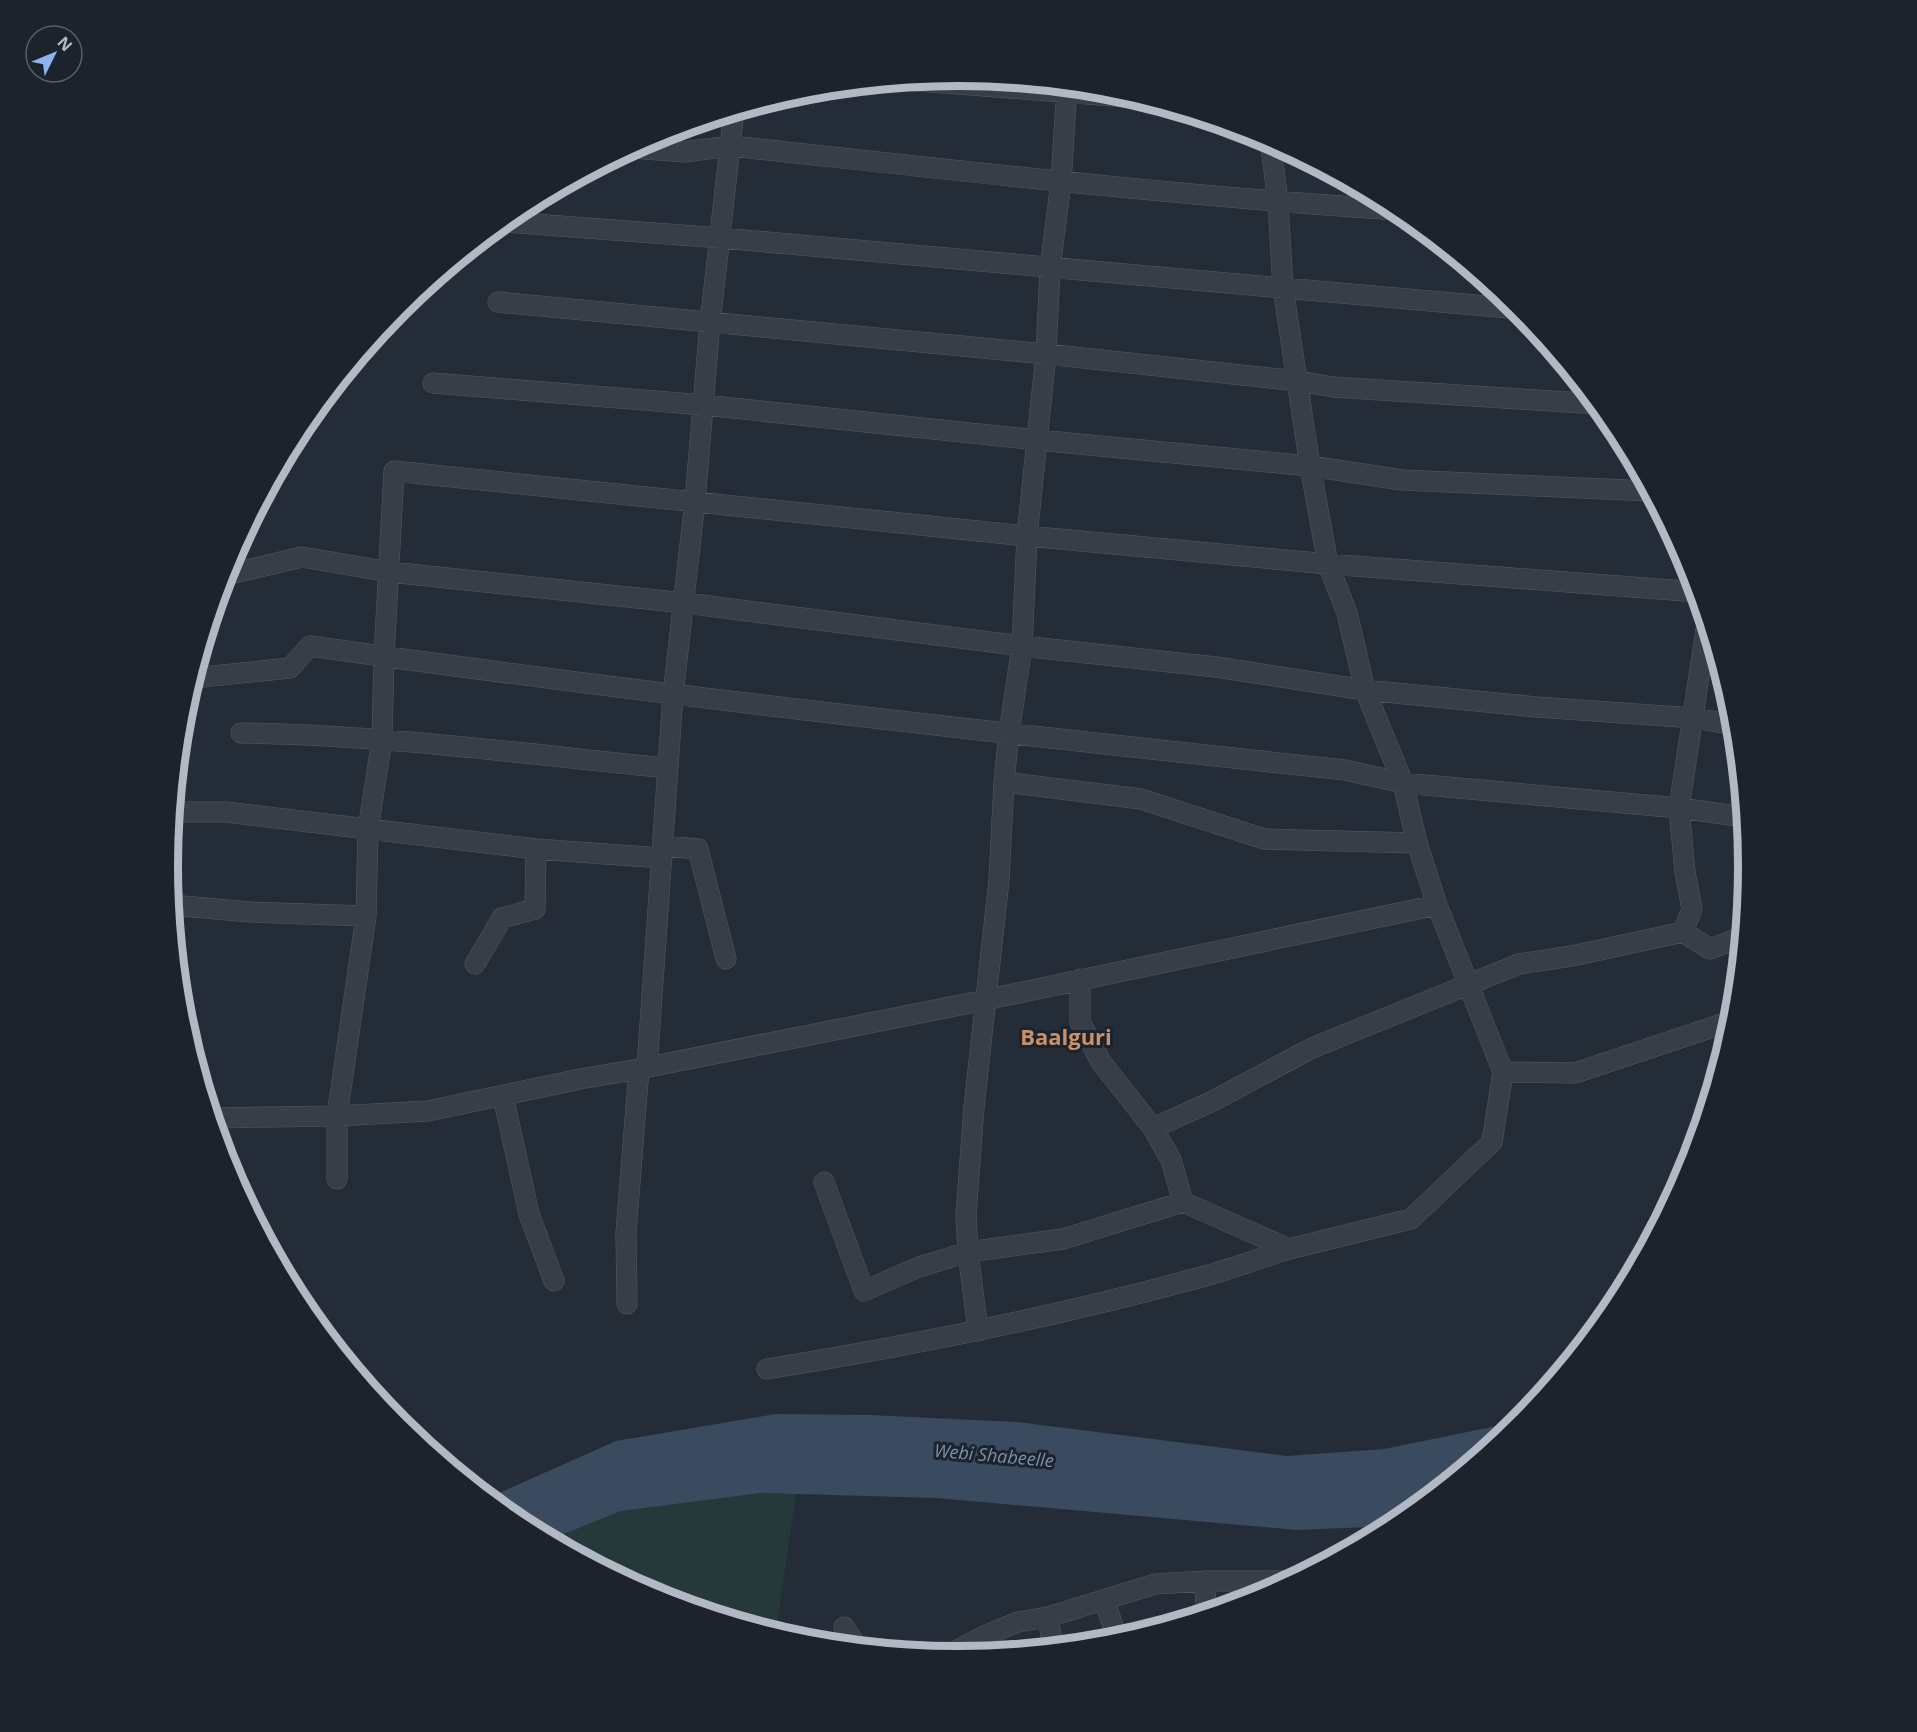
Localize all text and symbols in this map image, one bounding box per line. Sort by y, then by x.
north arrow [24,24,84,84]
text: N [52,32,77,56]
district label: Baalguri [1020,1021,1112,1051]
water label: Webi Shabeelle [933,1438,1055,1472]

